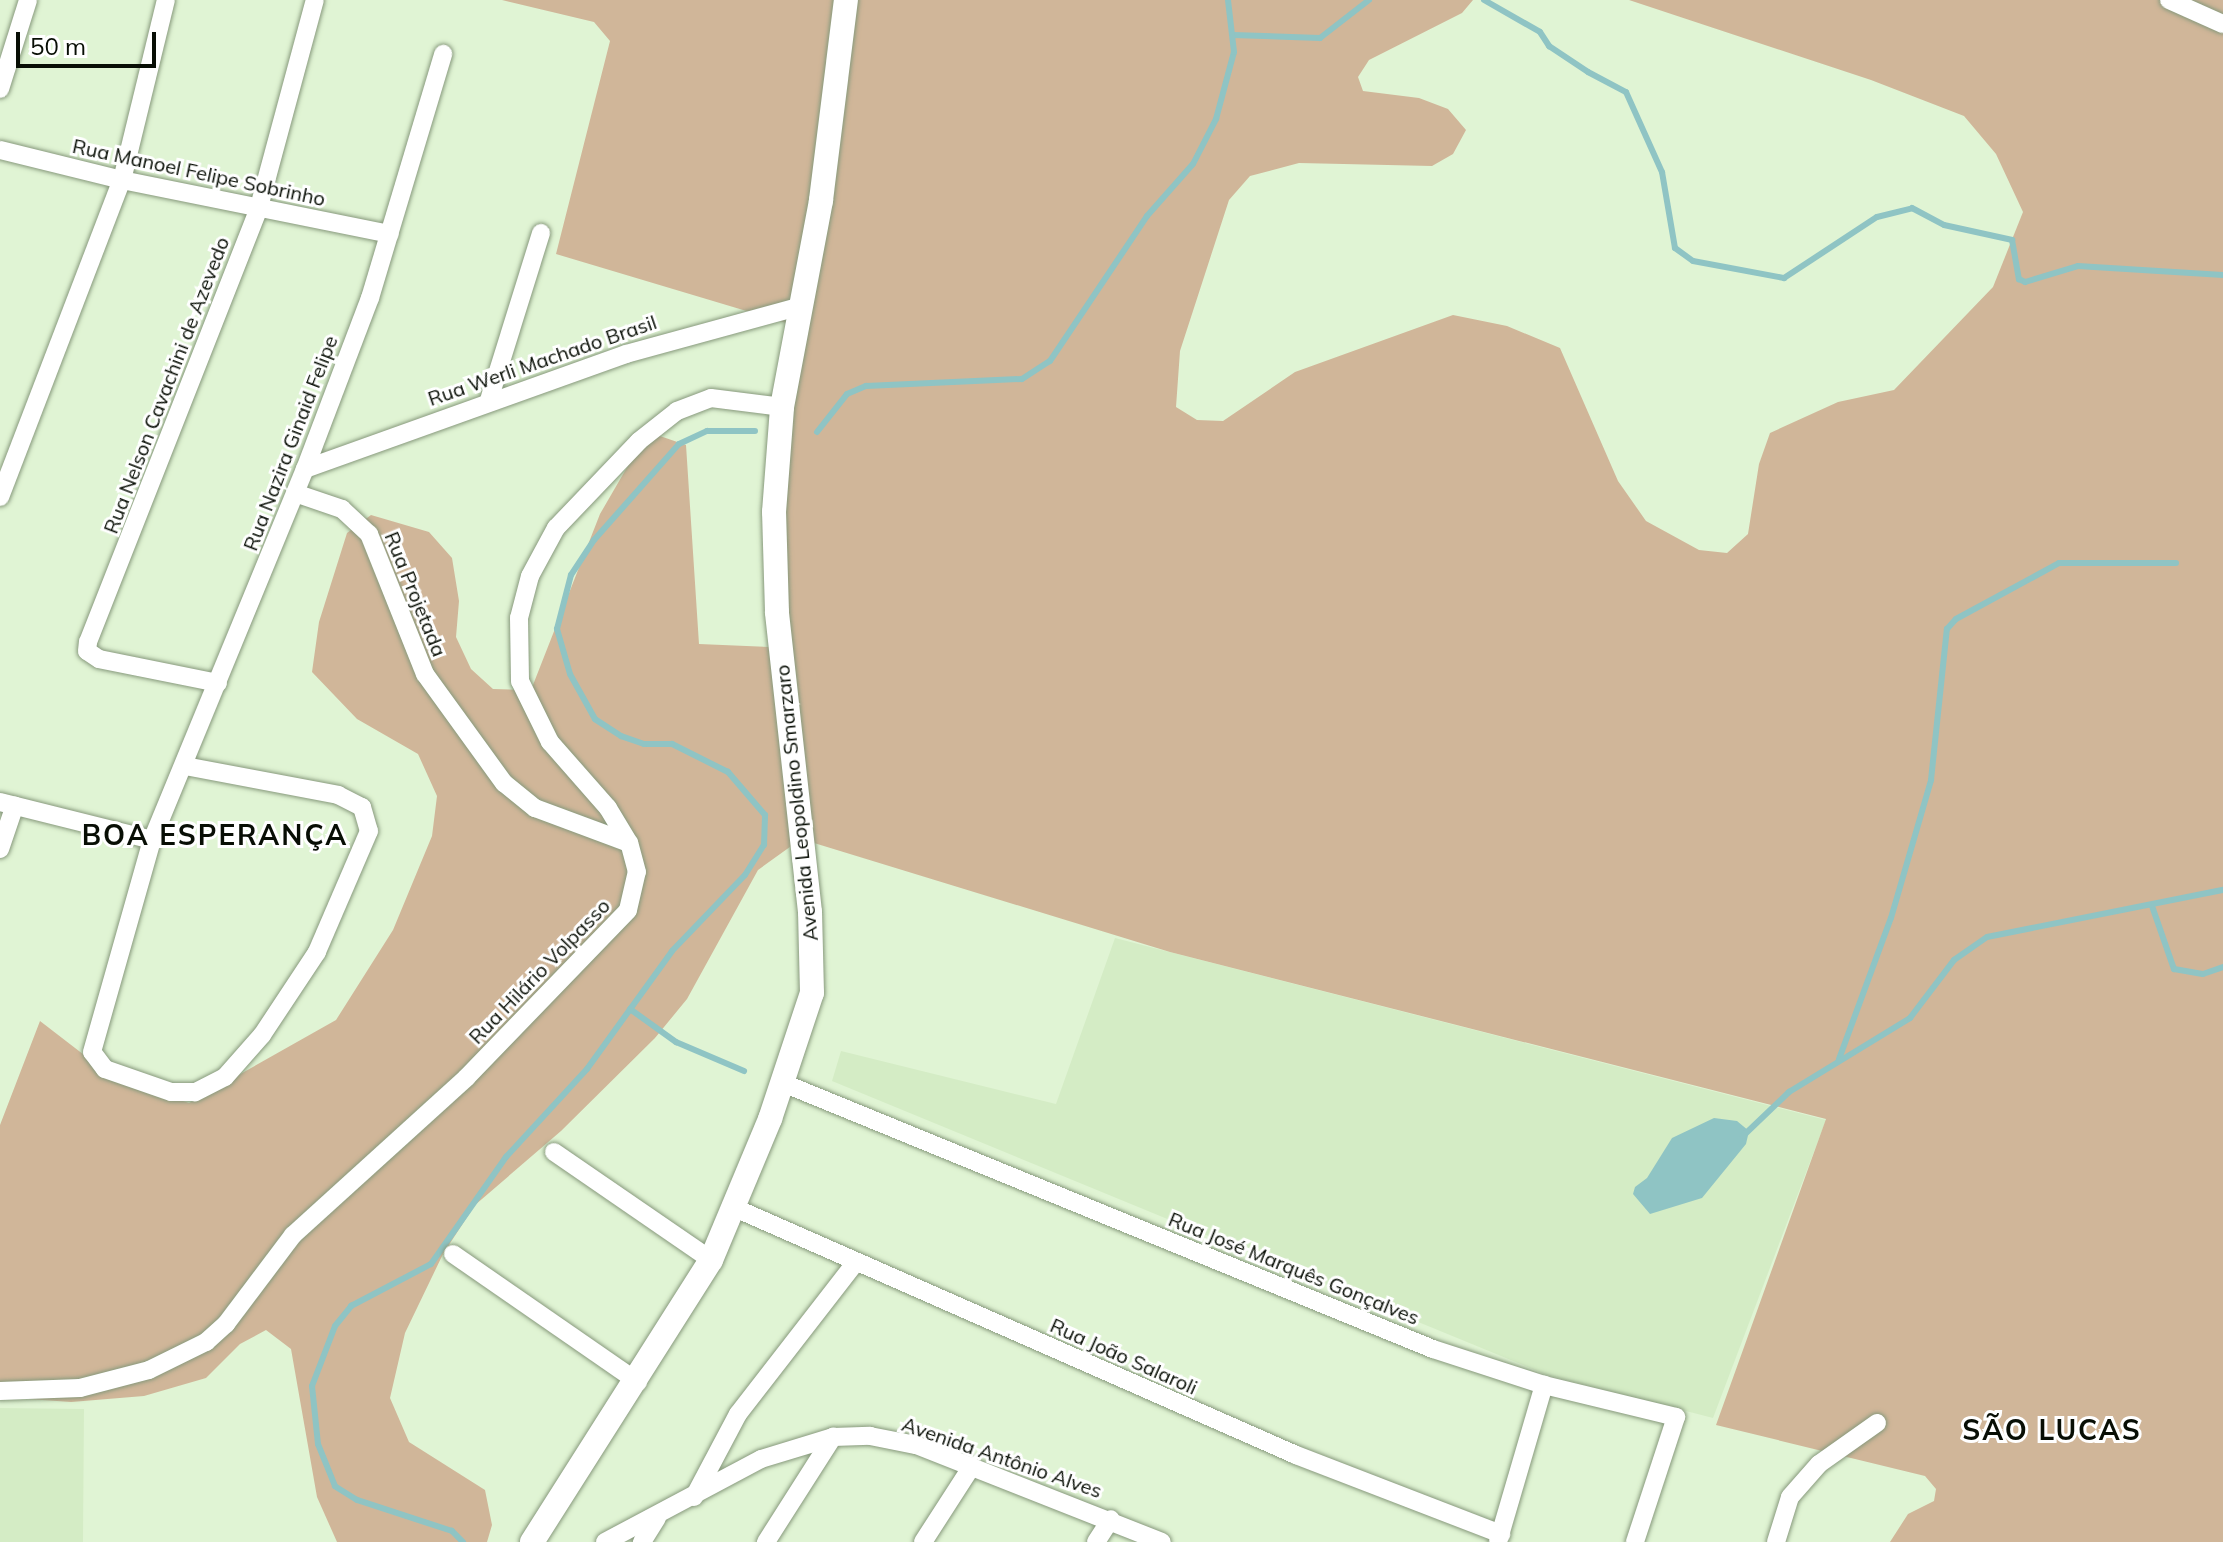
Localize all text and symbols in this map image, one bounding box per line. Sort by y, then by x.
scale bar [20,16,160,66]
text: 50 m [30,31,86,61]
street label: Rua Manoel Felipe Sobrinho [70,133,328,211]
street label: Rua Nelson Cavachini de Azevedo [98,233,234,537]
street label: Rua Werli Machado Brasil [425,310,659,410]
street label: Rua Nazira Ginaid Felipe [238,332,342,554]
street label: Rua Projetada [380,528,452,660]
street label: Avenida Leopoldino Smarzaro [770,664,822,942]
district label: BOA ESPERANÇA [82,818,348,852]
street label: Rua Hilário Volpasso [464,893,614,1049]
street label: Rua José Marquês Gonçalves [1165,1207,1423,1329]
street label: Rua João Salaroli [1047,1313,1201,1399]
street label: Avenida Antônio Alves [899,1411,1105,1503]
district label: SÃO LUCAS [1962,1413,2142,1447]

